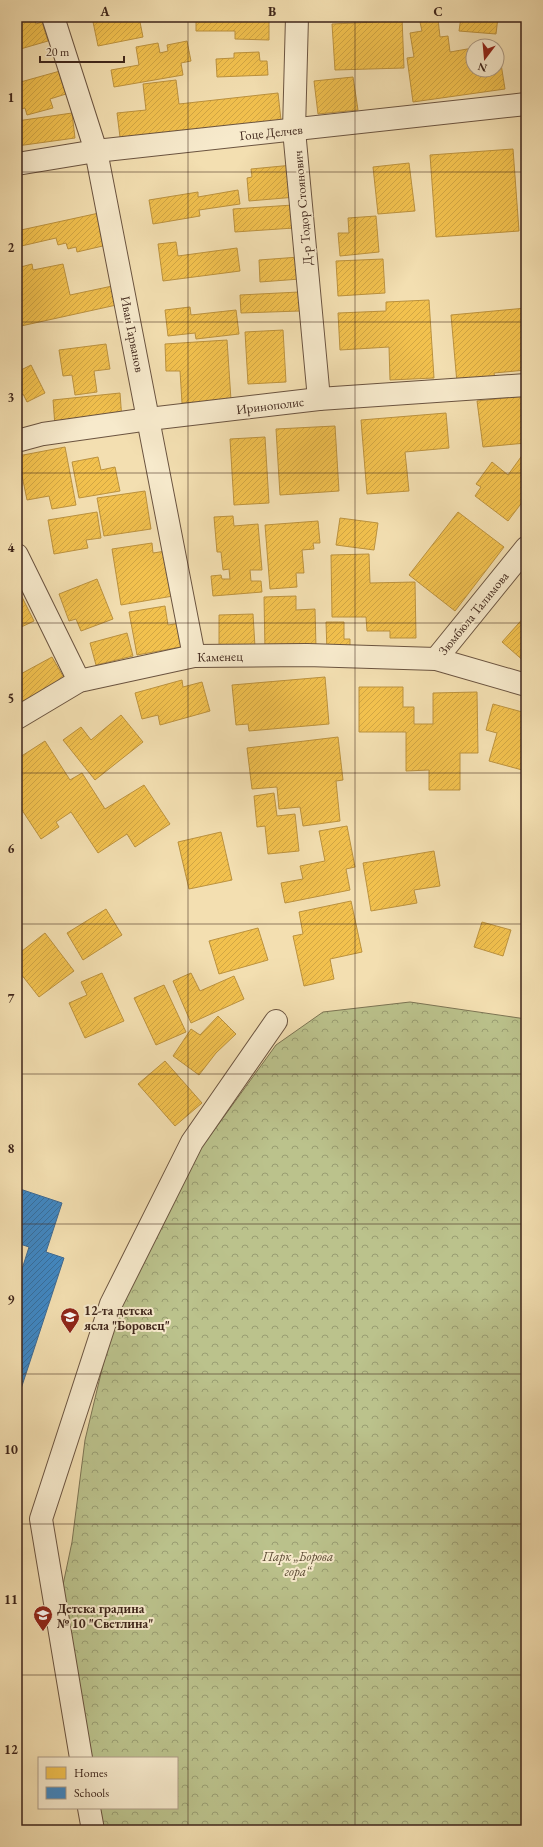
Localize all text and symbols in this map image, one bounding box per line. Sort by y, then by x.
text: A [99,3,110,20]
text: B [268,3,276,20]
text: C [433,3,443,20]
scale bar [40,38,124,64]
north arrow [465,38,505,78]
text: 20 m [46,44,70,60]
text: N [476,60,488,76]
text: 1 [8,89,15,106]
street label: Гоце Делчев [239,121,304,144]
street label: Д-р Тодор Стоянович [289,150,316,266]
text: 2 [8,239,15,256]
street label: Иван Гарванов [117,295,148,374]
text: 3 [8,389,15,406]
street label: Иринополис [235,393,305,418]
text: 4 [8,539,15,556]
street label: Зюмбюла Талимова [435,567,513,659]
street label: Каменец [197,648,243,665]
text: 5 [8,690,14,707]
text: 6 [8,840,15,857]
text: 7 [8,990,15,1007]
text: 8 [8,1140,15,1157]
text: 9 [8,1291,15,1308]
place label: 12-та детска ясла "Боровец" [83,1302,170,1334]
school or university icon: 12-та детска ясла "Боровец" [59,1306,81,1334]
text: 10 [4,1441,18,1458]
park label: Парк „Борова гора“ [262,1548,333,1580]
text: 11 [4,1591,18,1608]
place label: Детска градина № 10 "Светлина" [57,1600,153,1632]
school or university icon: Детска градина № 10 "Светлина" [32,1604,54,1632]
text: 12 [4,1741,18,1758]
legend [38,1757,178,1809]
text: Homes [74,1765,108,1781]
text: Schools [74,1785,109,1801]

